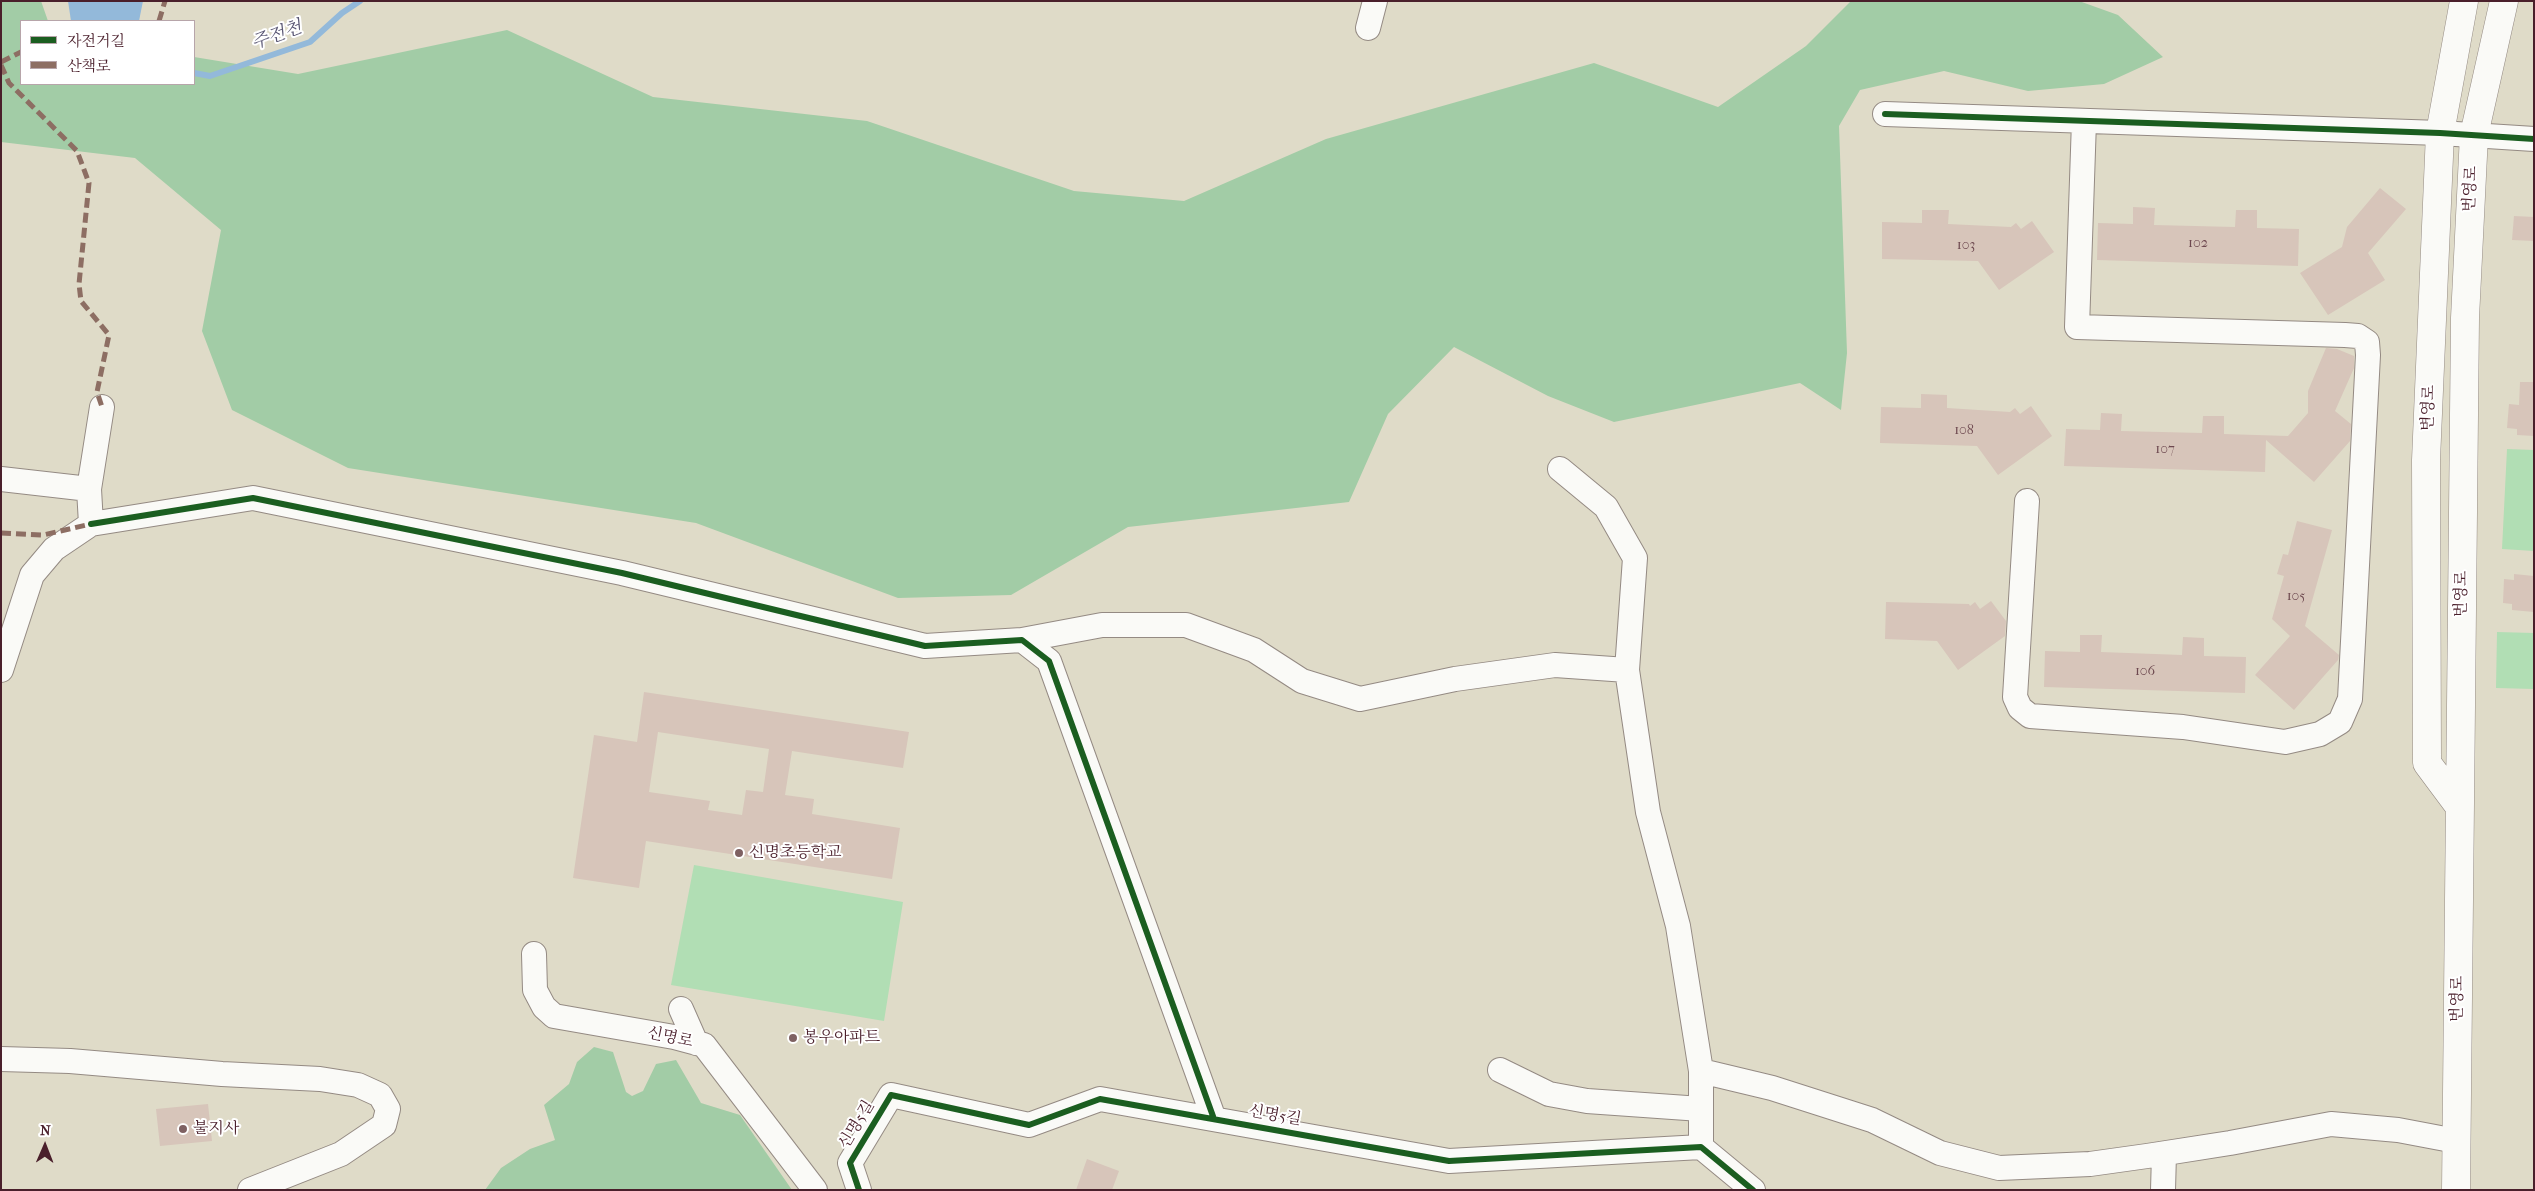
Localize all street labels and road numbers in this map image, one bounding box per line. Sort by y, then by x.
street label: 번영로 [2460,165,2482,213]
street label: 변영로 [2419,384,2439,432]
street label: 번영로 [2452,571,2472,617]
street label: 번영로 [2448,976,2468,1022]
street label: 신명로 [645,1024,695,1052]
street label: 신명5길 [835,1097,879,1153]
street label: 신명5길 [1247,1102,1303,1130]

